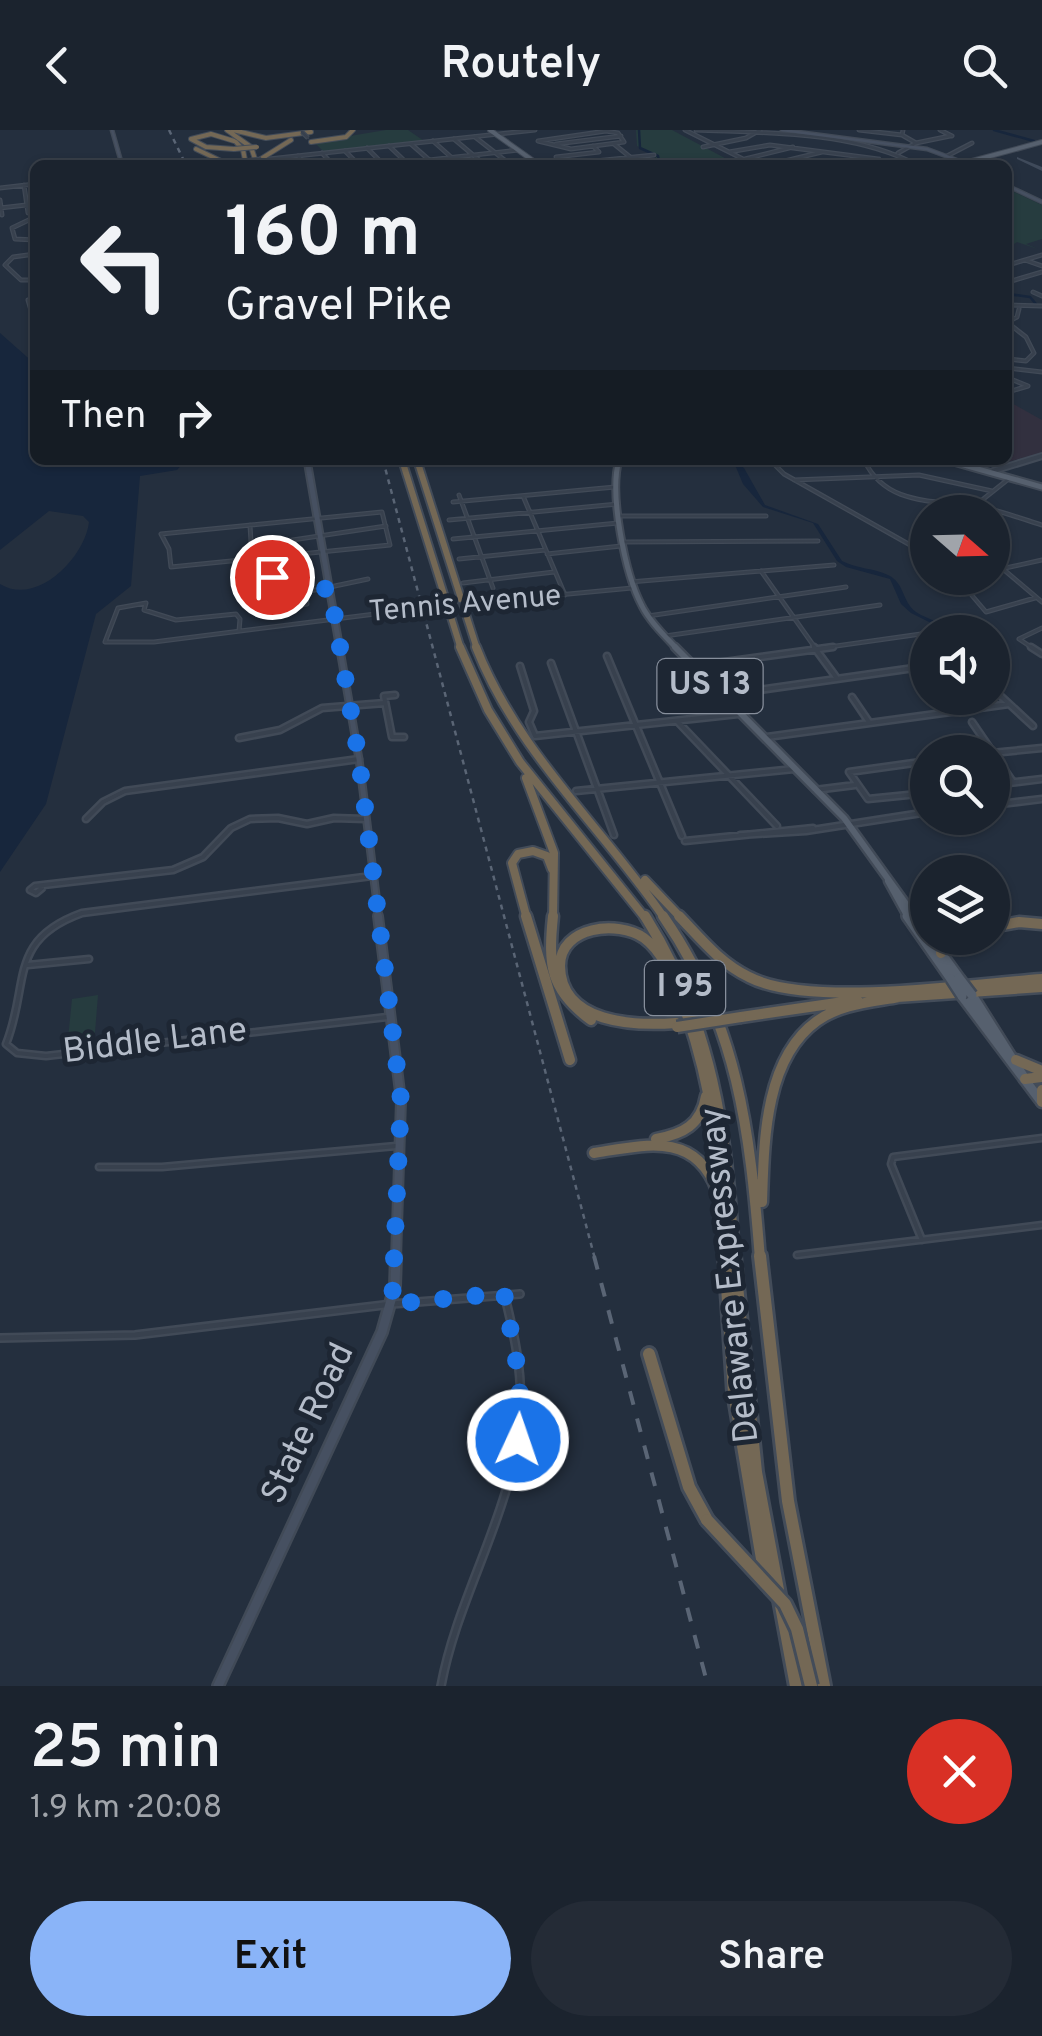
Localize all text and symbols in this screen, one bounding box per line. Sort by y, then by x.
text: Routely [441,37,601,94]
icon: back [30,38,85,93]
icon: search [957,38,1012,93]
text: 160 m [225,192,421,281]
icon: left [60,200,190,330]
text: Gravel Pike [225,279,452,336]
icon: right [166,390,221,445]
text: Then [60,393,146,442]
north arrow [910,495,1010,595]
map controls [910,495,1010,955]
pin [230,535,315,620]
icon: arrive [245,550,300,605]
street label: Tennis Avenue [367,578,563,632]
button: sound [910,615,1010,715]
road number: US 13 [658,659,762,713]
button: search [910,735,1010,835]
button: layers [910,855,1010,955]
road number: I 95 [645,961,725,1015]
street label: Biddle Lane [61,1009,249,1075]
street label: Delaware Expressway [692,1105,770,1445]
street label: State Road [253,1337,365,1511]
position arrow [466,1388,570,1492]
text: 25 min [30,1713,222,1789]
button: close [907,1719,1012,1824]
text: 1.9 km · 20:08 [30,1789,222,1829]
button: Exit [30,1901,511,2016]
button: Share [531,1901,1012,2016]

